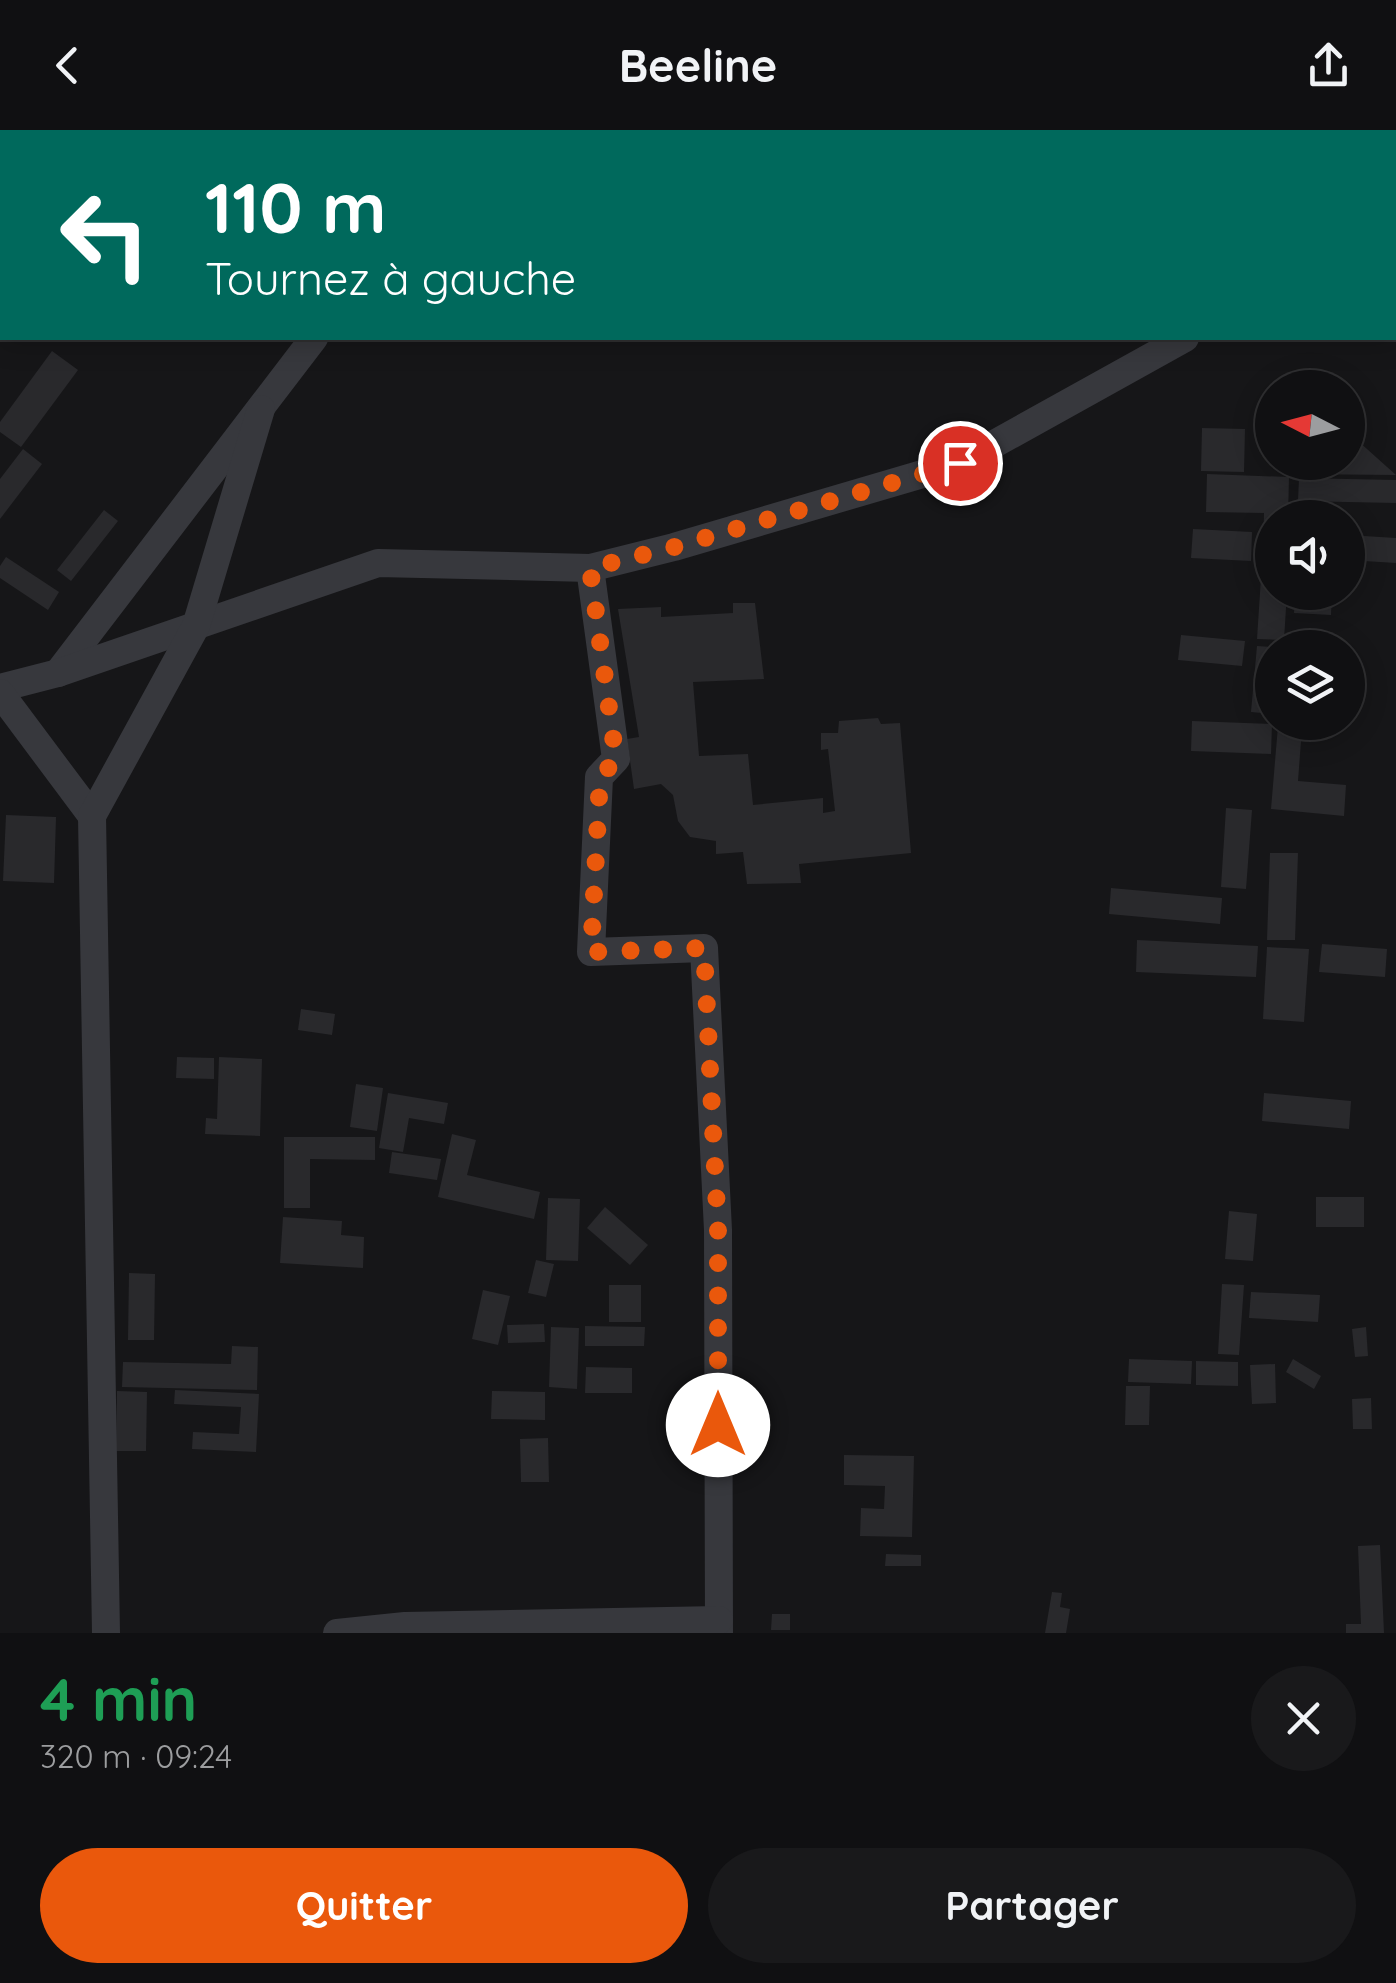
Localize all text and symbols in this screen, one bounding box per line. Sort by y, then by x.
text: Beeline [619,37,777,93]
icon: back [40,38,95,93]
icon: share [1301,38,1356,93]
text: 110 m [205,163,387,251]
icon: left [40,170,170,300]
text: Tournez à gauche [205,250,576,306]
north arrow [1255,370,1365,480]
map controls [1255,370,1365,740]
pin [918,421,1003,506]
icon: arrive [933,436,988,491]
button: sound [1255,500,1365,610]
button: layers [1255,630,1365,740]
position arrow [666,1373,770,1477]
text: 4 min [40,1661,197,1736]
button: close [1251,1666,1356,1771]
text: 320 m · 09:24 [40,1736,232,1776]
button: Quitter [40,1848,688,1963]
button: Partager [708,1848,1356,1963]

